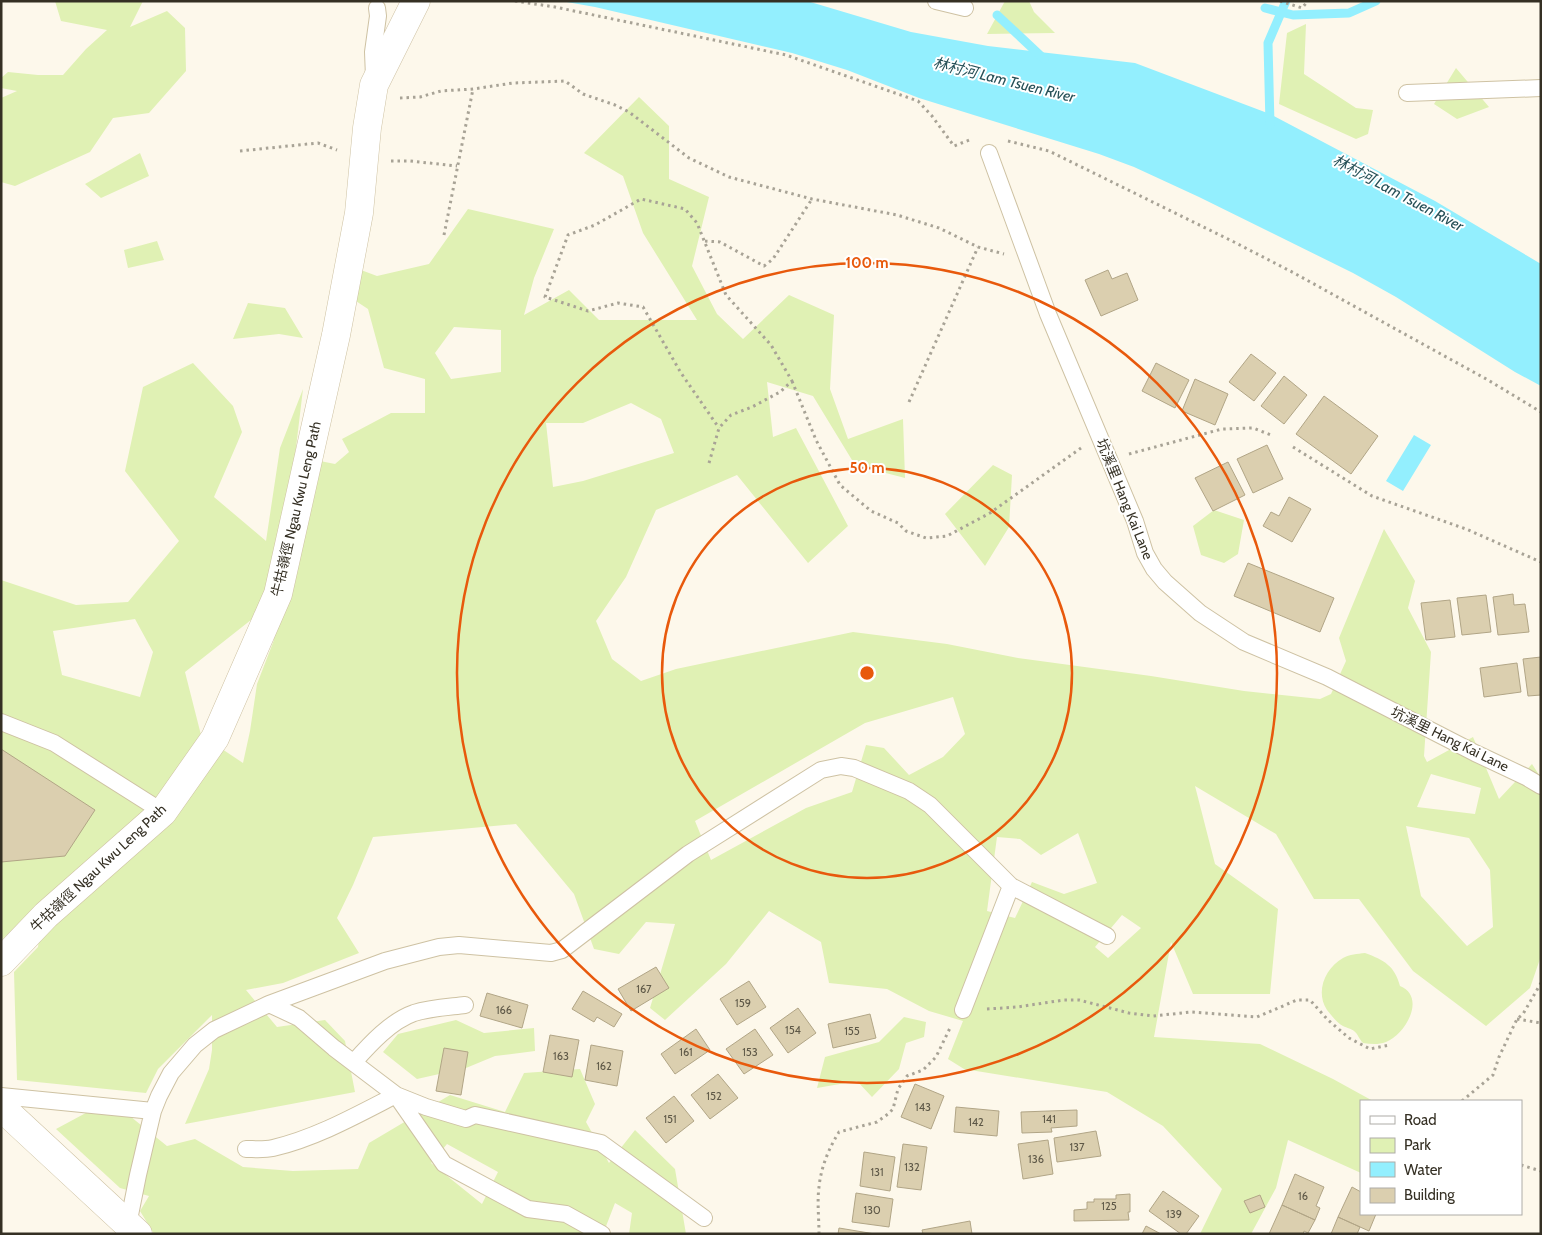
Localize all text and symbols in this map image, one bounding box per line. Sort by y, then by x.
water label: 林村河 Lam Tsuen River [931,54,1078,107]
water label: 林村河 Lam Tsuen River [1330,151,1468,236]
text: 100 m [845,254,889,272]
street label: 牛牯嶺徑 Ngau Kwu Leng Path [267,419,325,599]
street label: 坑溪里 Hang Kai Lane [1092,436,1158,562]
text: 50 m [849,459,885,477]
centre of rings [858,664,876,682]
street label: 坑溪里 Hang Kai Lane [1388,703,1512,775]
street label: 牛牯嶺徑 Ngau Kwu Leng Path [26,800,170,936]
house number: 167 [636,982,652,996]
house number: 159 [735,996,751,1010]
house number: 166 [496,1003,512,1017]
house number: 154 [785,1023,802,1037]
house number: 155 [844,1024,860,1038]
house number: 161 [679,1045,693,1059]
house number: 153 [742,1045,758,1059]
house number: 163 [553,1049,569,1063]
house number: 162 [596,1059,612,1073]
house number: 152 [706,1089,722,1103]
house number: 143 [915,1100,931,1114]
legend [1360,1100,1522,1215]
text: Road [1404,1111,1437,1129]
house number: 151 [663,1112,677,1126]
house number: 141 [1042,1112,1056,1126]
house number: 142 [968,1115,984,1129]
text: Park [1404,1136,1431,1154]
house number: 137 [1069,1140,1085,1154]
house number: 136 [1028,1152,1044,1166]
house number: 132 [904,1160,920,1174]
text: Water [1404,1161,1442,1179]
house number: 131 [870,1165,884,1179]
text: Building [1404,1186,1455,1204]
house number: 16 [1298,1189,1308,1203]
house number: 125 [1101,1199,1117,1213]
house number: 130 [863,1203,881,1217]
house number: 139 [1166,1207,1182,1221]

